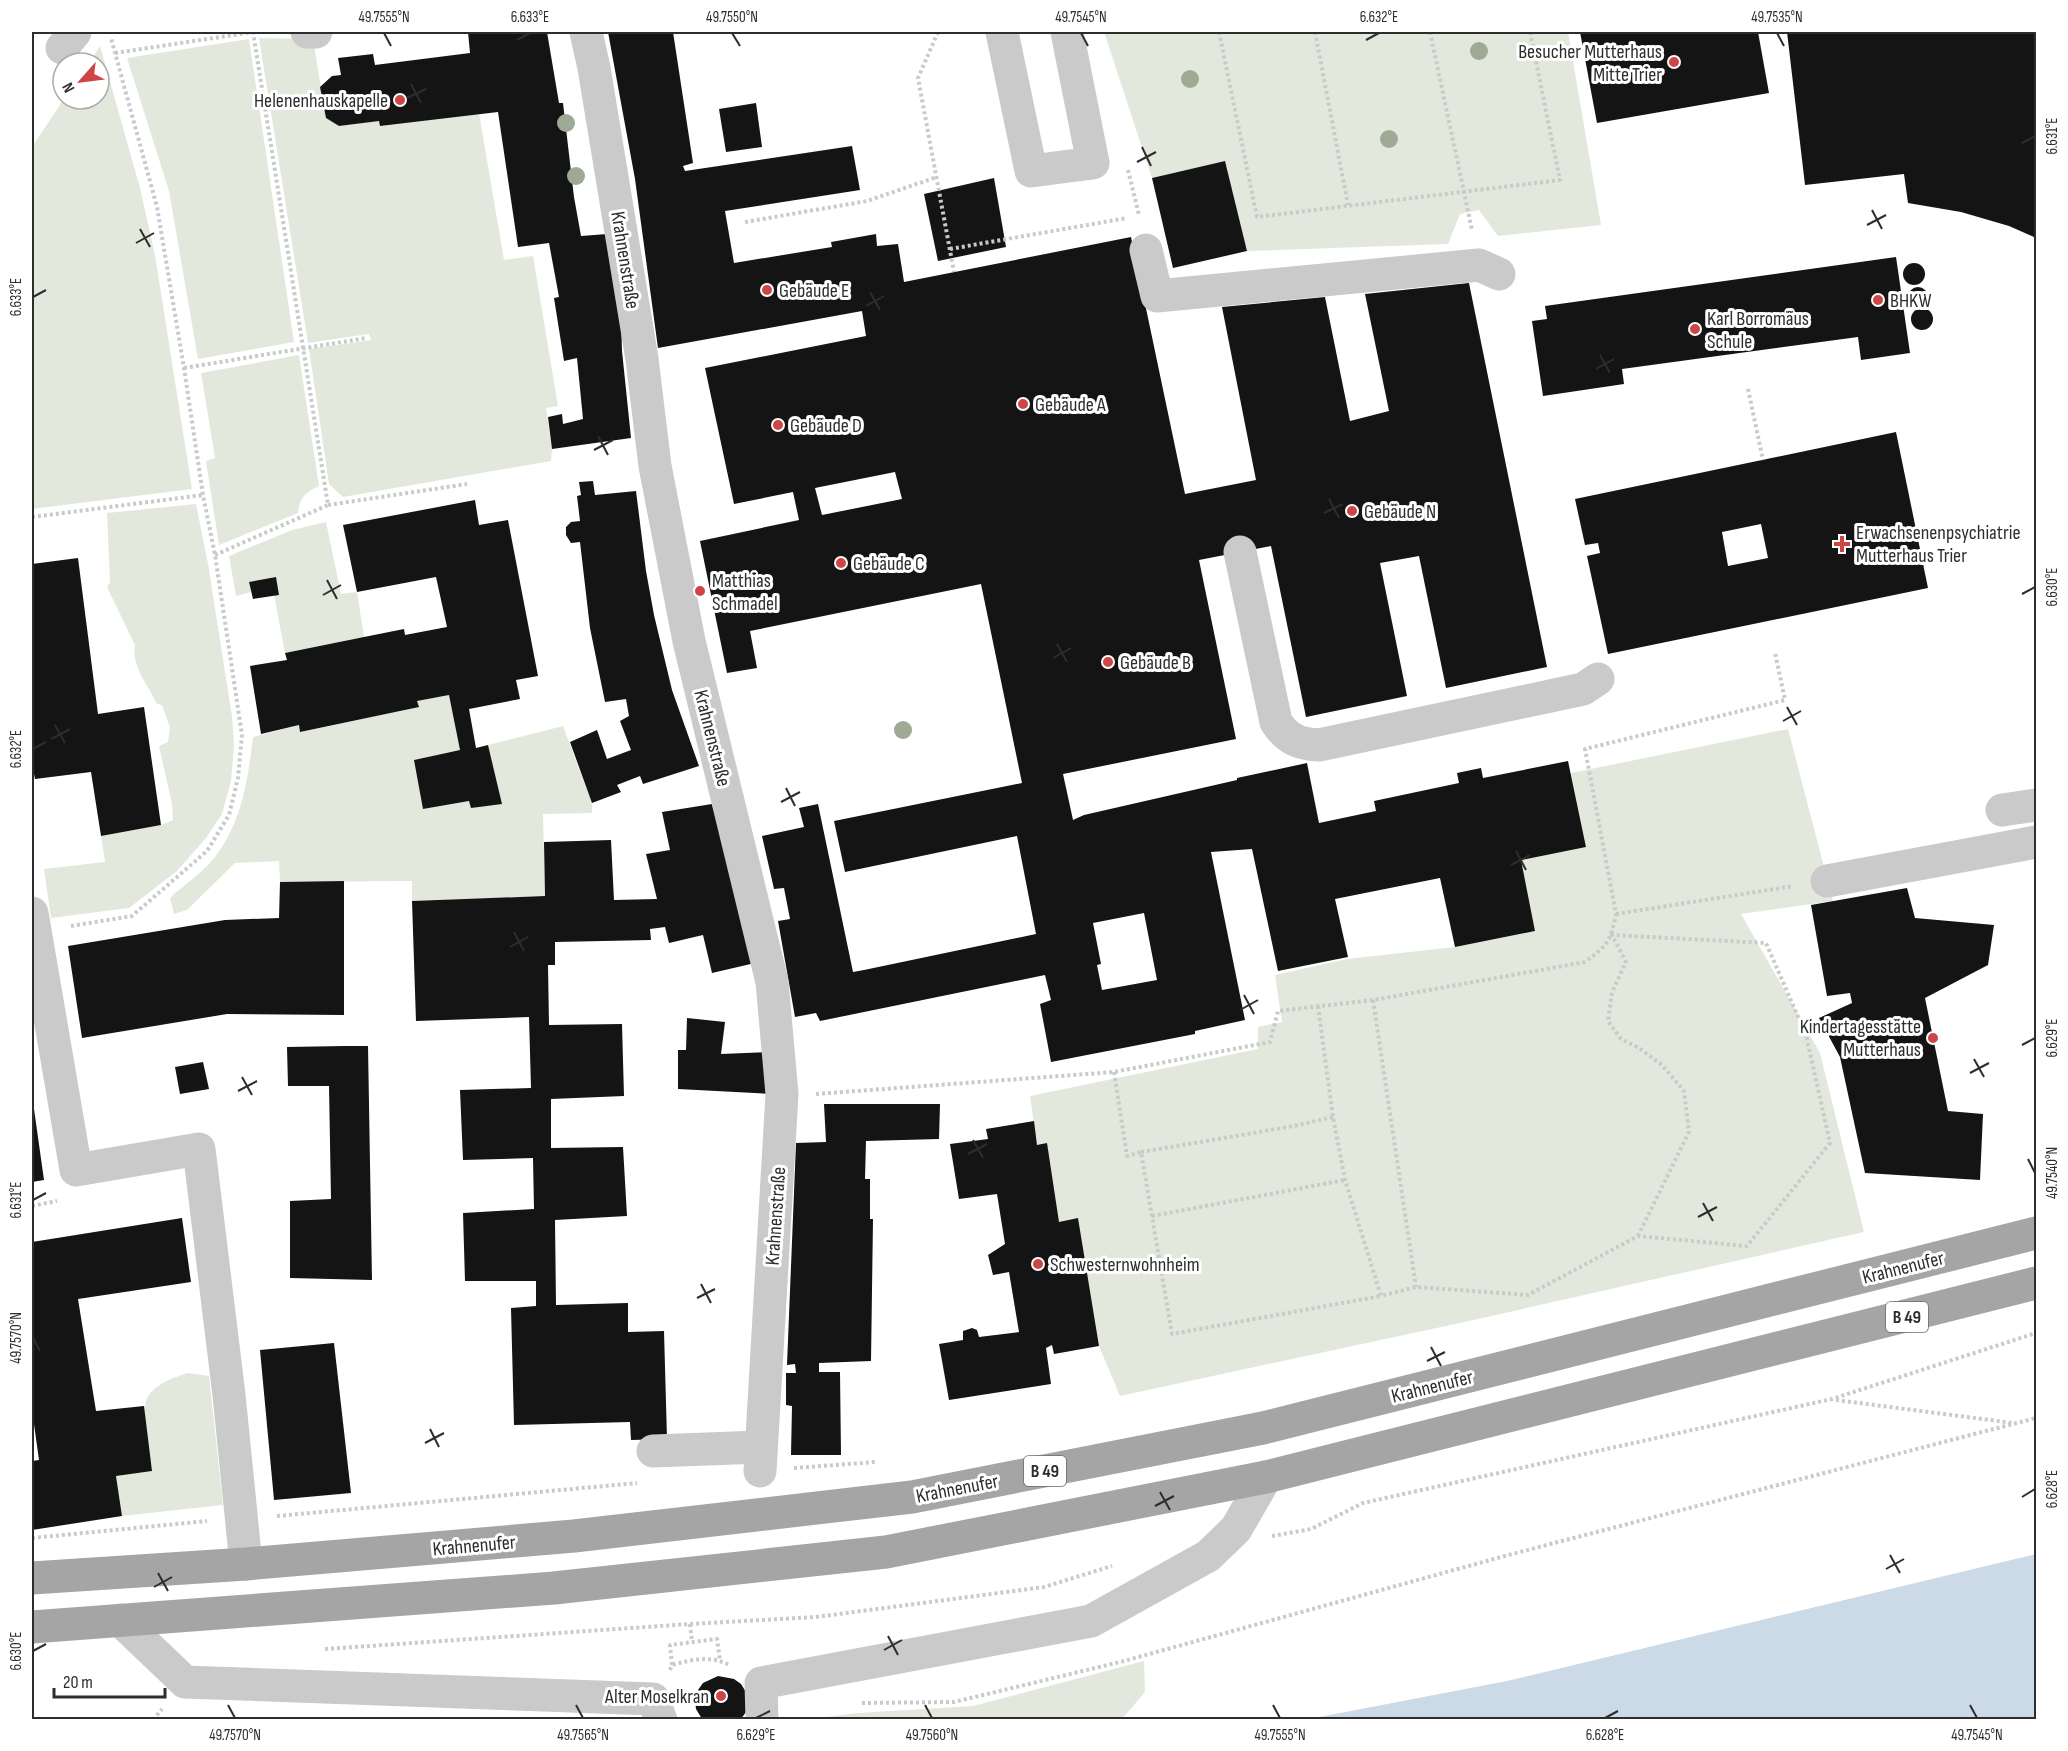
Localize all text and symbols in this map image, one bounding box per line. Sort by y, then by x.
text: 49.7555°N [358,8,410,27]
text: 6.633°E [511,8,549,27]
text: 49.7550°N [706,8,758,27]
text: 49.7545°N [1055,8,1107,27]
text: 6.632°E [1360,8,1398,27]
text: 49.7535°N [1751,8,1803,27]
place label: Besucher Mutterhaus Mitte Trier [1518,40,1662,87]
north arrow [51,51,111,111]
marker: Besucher Mutterhaus Mitte Trier [1667,55,1681,69]
text: N [59,79,79,96]
place label: Helenenhauskapelle [254,89,388,113]
marker: Helenenhauskapelle [393,93,407,107]
text: 6.631°E [2043,118,2062,154]
street label: Krahnenstraße [605,210,645,311]
text: 6.633°E [7,278,26,316]
place label: Gebäude E [779,279,849,303]
marker: Gebäude E [760,283,774,297]
place label: BHKW [1890,289,1931,313]
marker: BHKW [1871,293,1885,307]
place label: Karl Borromäus Schule [1707,307,1809,354]
marker: Karl Borromäus Schule [1688,322,1702,336]
place label: Gebäude A [1035,393,1106,417]
marker: Gebäude A [1016,397,1030,411]
place label: Gebäude D [790,414,862,438]
marker: Gebäude D [771,418,785,432]
place label: Gebäude N [1364,500,1436,524]
marker: Gebäude N [1345,504,1359,518]
place label: Erwachsenenpsychiatrie Mutterhaus Trier [1856,521,2020,568]
marker: Erwachsenenpsychiatrie Mutterhaus Trier [1833,535,1851,553]
place label: Gebäude C [853,552,925,576]
marker: Gebäude C [834,556,848,570]
text: 6.630°E [2043,568,2062,606]
place label: Matthias Schmadel [712,569,778,616]
marker: Matthias Schmadel [693,584,707,598]
place label: Gebäude B [1120,651,1191,675]
marker: Gebäude B [1101,655,1115,669]
street label: Krahnenstraße [688,687,736,789]
text: 6.632°E [7,730,26,768]
place label: Kindertagesstätte Mutterhaus [1800,1015,1921,1062]
text: 6.629°E [2043,1019,2062,1057]
marker: Kindertagesstätte Mutterhaus [1926,1031,1940,1045]
text: 49.7540°N [2043,1147,2062,1199]
street label: Krahnenstraße [761,1166,791,1266]
text: 6.631°E [7,1182,26,1218]
street label: Krahnenufer [1860,1246,1947,1290]
place label: Schwesternwohnheim [1050,1253,1199,1277]
marker: Schwesternwohnheim [1031,1257,1045,1271]
road number: B 49 [1886,1302,1928,1332]
text: 49.7570°N [7,1312,26,1364]
street label: Krahnenufer [1389,1365,1476,1409]
road number: B 49 [1024,1456,1066,1486]
street label: Krahnenufer [914,1469,1001,1509]
text: 6.628°E [2043,1470,2062,1508]
street label: Krahnenufer [432,1530,517,1562]
text: 6.630°E [7,1632,26,1670]
scale bar [54,1661,165,1699]
text: 20 m [63,1672,93,1693]
place label: Alter Moselkran [604,1685,709,1709]
marker: Alter Moselkran [714,1689,728,1703]
text: 49.7570°N [209,1726,261,1745]
text: 49.7565°N [557,1726,609,1745]
text: 6.629°E [737,1726,775,1745]
text: 49.7560°N [906,1726,958,1745]
text: 49.7555°N [1254,1726,1306,1745]
text: 6.628°E [1586,1726,1624,1745]
text: 49.7545°N [1951,1726,2003,1745]

